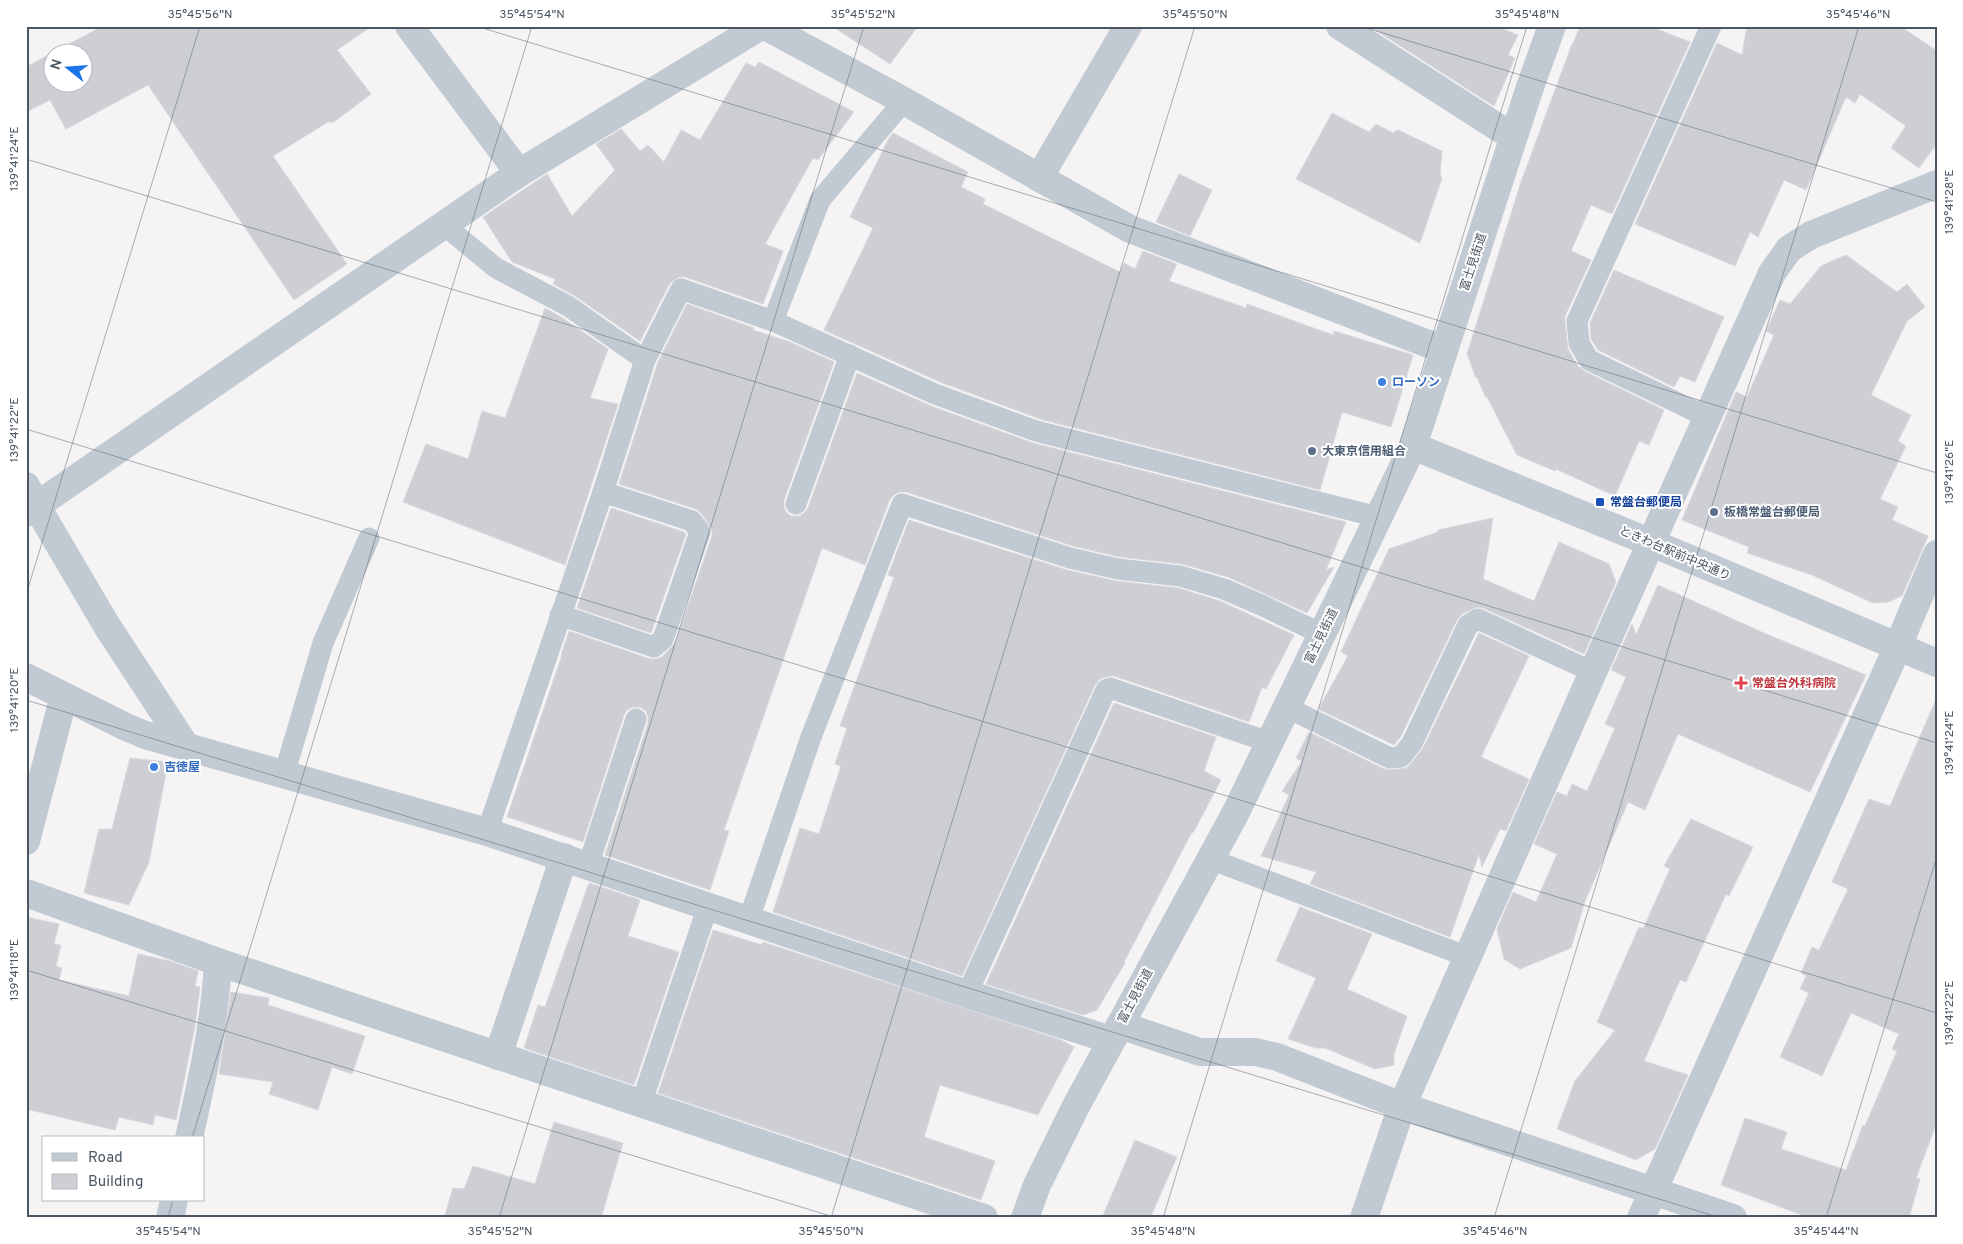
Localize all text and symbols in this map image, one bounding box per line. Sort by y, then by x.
text: 35°45'56"N [167,7,233,23]
text: 35°45'54"N [499,7,565,23]
text: 35°45'52"N [830,7,896,23]
text: 35°45'50"N [1162,7,1228,23]
text: 35°45'48"N [1494,7,1560,23]
text: 35°45'46"N [1825,7,1891,23]
north arrow [42,42,92,92]
text: N [47,57,67,72]
text: 139°41'24"E [7,127,23,191]
text: 139°41'28"E [1942,170,1958,234]
street label: 富士見街道 [1457,231,1491,293]
place label: ローソン [1392,375,1440,391]
marker: ローソン [1376,376,1388,388]
text: 139°41'22"E [7,398,23,462]
text: 139°41'26"E [1942,440,1958,504]
place label: 大東京信用組合 [1322,444,1406,460]
marker: 大東京信用組合 [1306,445,1318,457]
place label: 常盤台郵便局 [1610,495,1682,511]
marker: 常盤台郵便局 [1594,496,1606,508]
place label: 板橋常盤台郵便局 [1724,505,1820,521]
marker: 板橋常盤台郵便局 [1708,506,1720,518]
street label: ときわ台駅前中央通り [1616,523,1733,585]
street label: 富士見街道 [1302,606,1342,667]
text: 139°41'20"E [7,667,23,733]
marker: 常盤台外科病院 [1734,676,1748,690]
place label: 常盤台外科病院 [1752,676,1836,692]
text: 139°41'24"E [1942,711,1958,775]
place label: 吉徳屋 [164,760,200,776]
marker: 吉徳屋 [148,761,160,773]
text: 139°41'18"E [7,939,23,1001]
street label: 富士見街道 [1115,966,1157,1027]
text: 139°41'22"E [1942,981,1958,1045]
legend [42,1136,205,1202]
text: Road [88,1149,123,1168]
text: Building [88,1173,143,1192]
text: 35°45'54"N [135,1224,201,1240]
text: 35°45'52"N [467,1224,533,1240]
text: 35°45'50"N [798,1224,864,1240]
text: 35°45'48"N [1130,1224,1196,1240]
text: 35°45'46"N [1462,1224,1528,1240]
text: 35°45'44"N [1793,1224,1859,1240]

